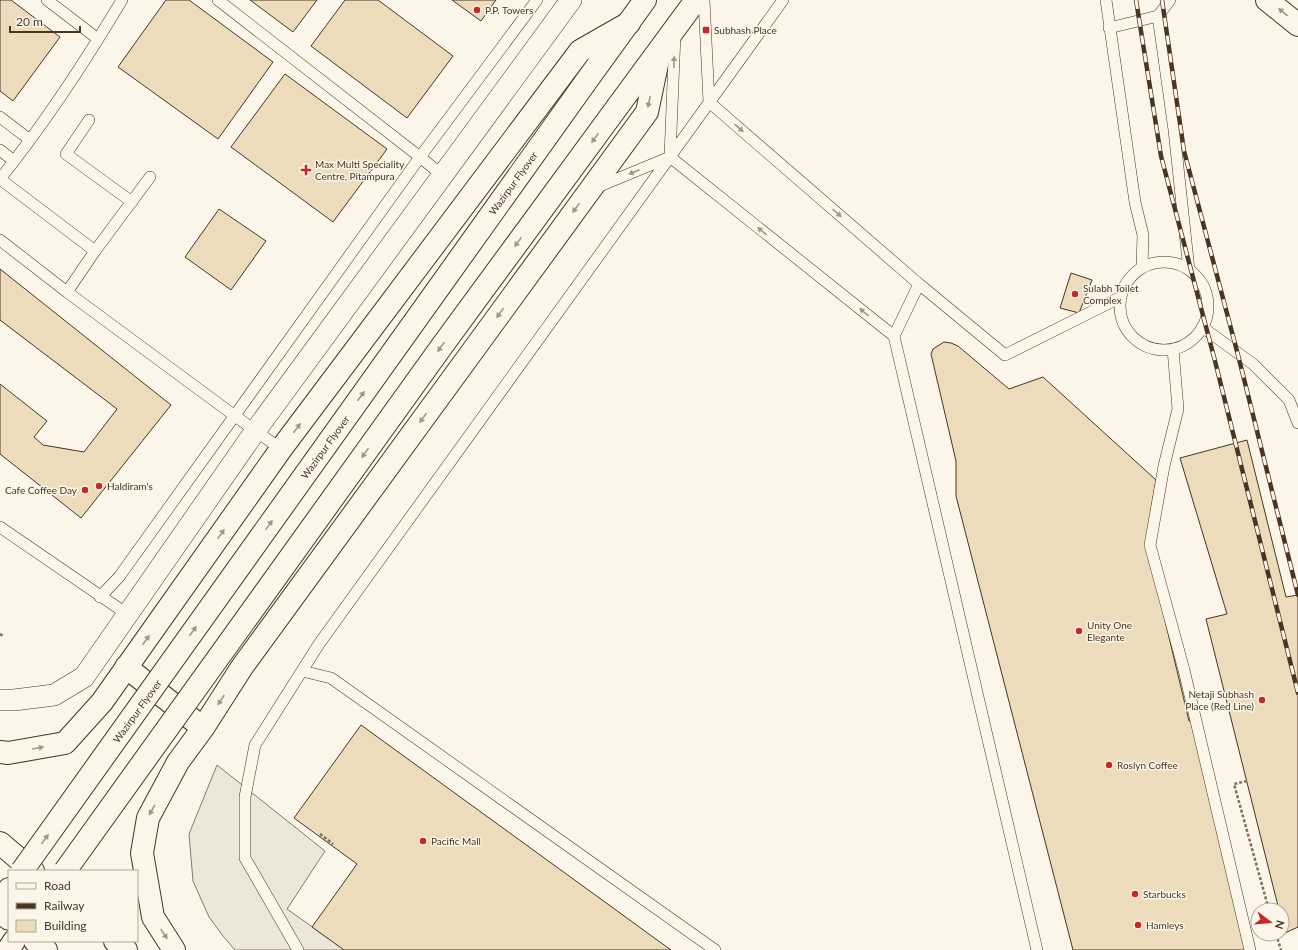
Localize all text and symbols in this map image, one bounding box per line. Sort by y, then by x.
place label: P.P. Towers [485,4,533,16]
marker: P.P. Towers [472,5,482,15]
scale bar [10,8,80,34]
one-way arrow [1277,8,1288,17]
text: 20 m [16,14,43,29]
place label: Subhash Place [714,24,777,36]
marker: Subhash Place [701,25,711,35]
one-way arrow [671,56,678,68]
one-way arrow [645,95,651,108]
one-way arrow [734,123,744,132]
one-way arrow [591,132,599,143]
street label: Wazirpur Flyover [486,149,540,217]
place label: Max Multi Speciality Centre, Pitampura [315,158,405,182]
marker: Max Multi Speciality Centre, Pitampura [300,164,312,176]
one-way arrow [629,169,640,175]
one-way arrow [572,203,580,214]
one-way arrow [832,208,842,217]
one-way arrow [757,226,768,235]
one-way arrow [514,237,522,248]
place label: Sulabh Toilet Complex [1083,282,1139,306]
marker: Sulabh Toilet Complex [1070,289,1080,299]
one-way arrow [858,307,869,316]
one-way arrow [495,308,504,319]
one-way arrow [437,342,445,352]
one-way arrow [357,391,365,402]
street label: Wazirpur Flyover [298,413,352,481]
one-way arrow [419,413,427,424]
one-way arrow [292,423,301,434]
one-way arrow [361,447,369,458]
place label: Haldiram's [107,480,153,492]
marker: Haldiram's [94,481,104,491]
place label: Cafe Coffee Day [5,484,78,496]
marker: Cafe Coffee Day [80,485,90,495]
one-way arrow [265,520,273,530]
one-way arrow [217,529,225,539]
place label: Unity One Elegante [1087,619,1132,643]
one-way arrow [189,626,197,636]
marker: Unity One Elegante [1074,626,1084,636]
one-way arrow [142,635,150,645]
street label: Wazirpur Flyover [110,677,164,745]
place label: Netaji Subhash Place (Red Line) [1185,688,1254,712]
one-way arrow [217,695,225,705]
marker: Netaji Subhash Place (Red Line) [1257,695,1267,705]
one-way arrow [32,744,45,750]
place label: Roslyn Coffee [1117,759,1178,771]
marker: Roslyn Coffee [1104,760,1114,770]
one-way arrow [149,804,155,816]
one-way arrow [41,834,49,845]
place label: Pacific Mall [431,835,481,847]
marker: Pacific Mall [418,836,428,846]
legend [8,870,138,942]
text: Road [44,878,71,893]
place label: Starbucks [1143,888,1186,900]
marker: Starbucks [1130,889,1140,899]
text: Railway [44,898,85,913]
north arrow [1250,902,1290,942]
text: Building [44,918,87,933]
place label: Hamleys [1146,919,1184,931]
text: N [1273,919,1288,931]
marker: Hamleys [1133,920,1143,930]
one-way arrow [160,929,168,939]

